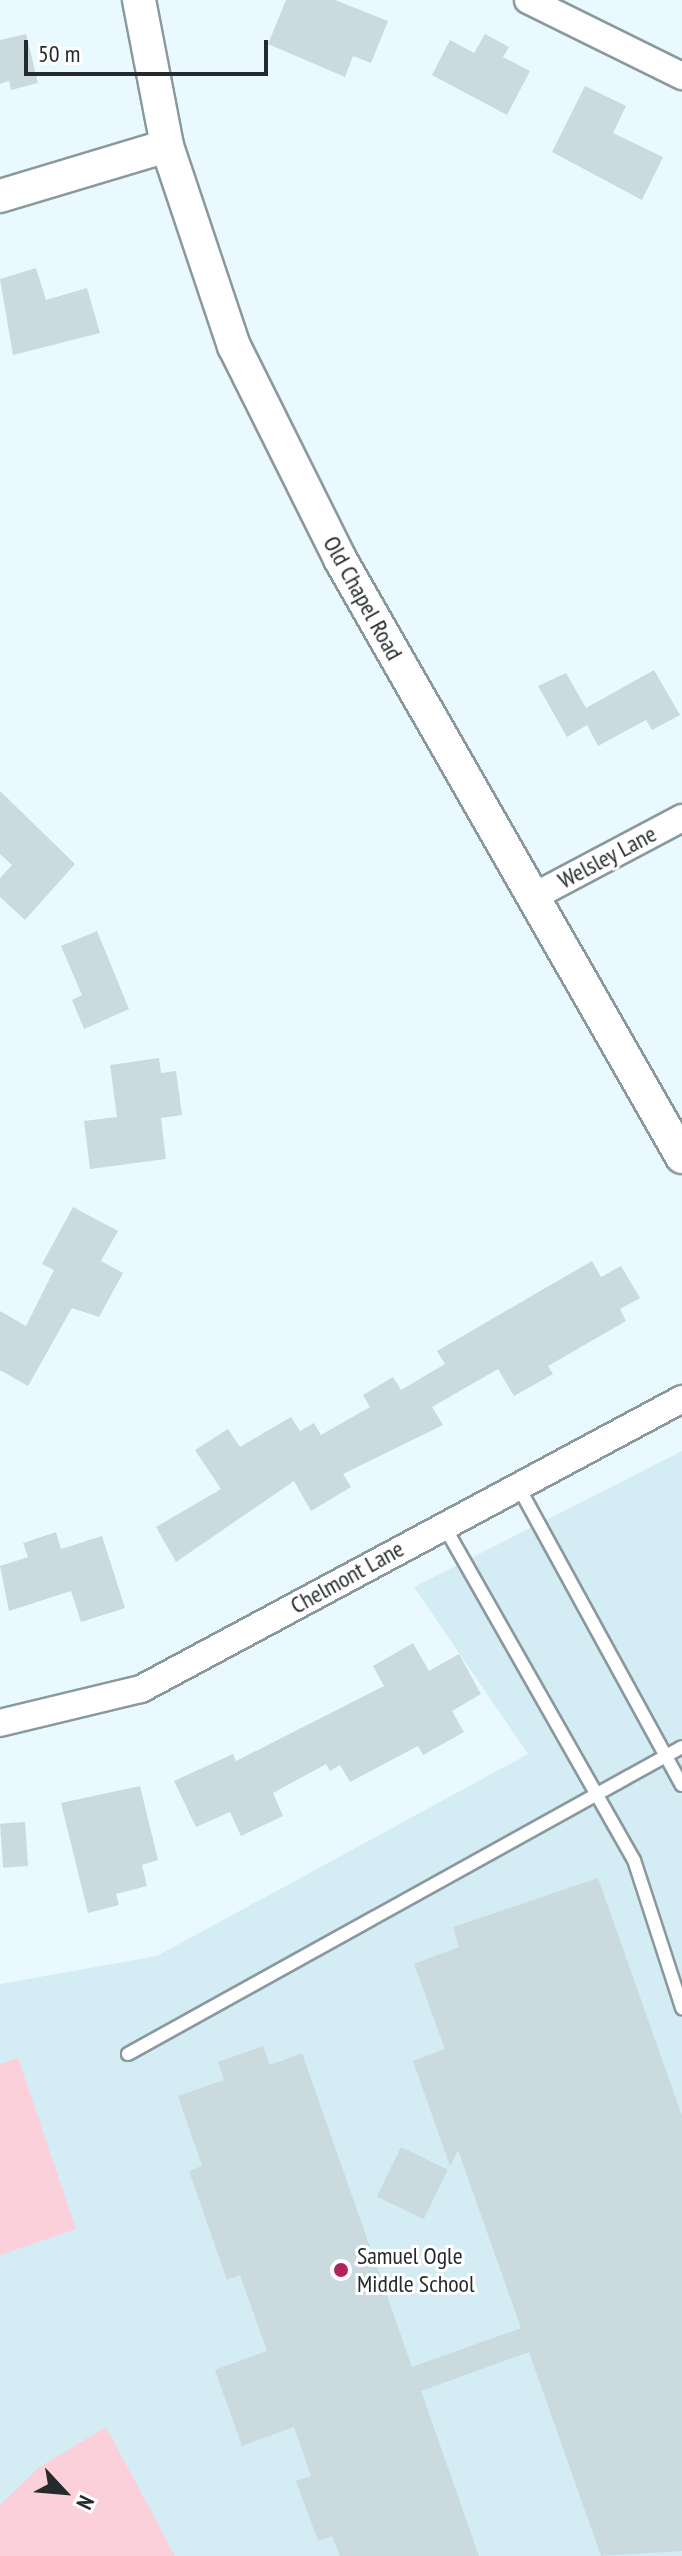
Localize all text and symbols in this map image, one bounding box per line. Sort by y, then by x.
scale bar [28,24,272,74]
text: 50 m [38,38,80,69]
street label: Old Chapel Road [317,531,409,665]
street label: Welsley Lane [553,819,661,895]
street label: Chelmont Lane [285,1534,409,1620]
place label: Samuel Ogle Middle School [357,2242,475,2298]
marker: Samuel Ogle Middle School [332,2261,350,2279]
north arrow [24,2452,104,2532]
text: N [70,2491,101,2514]

